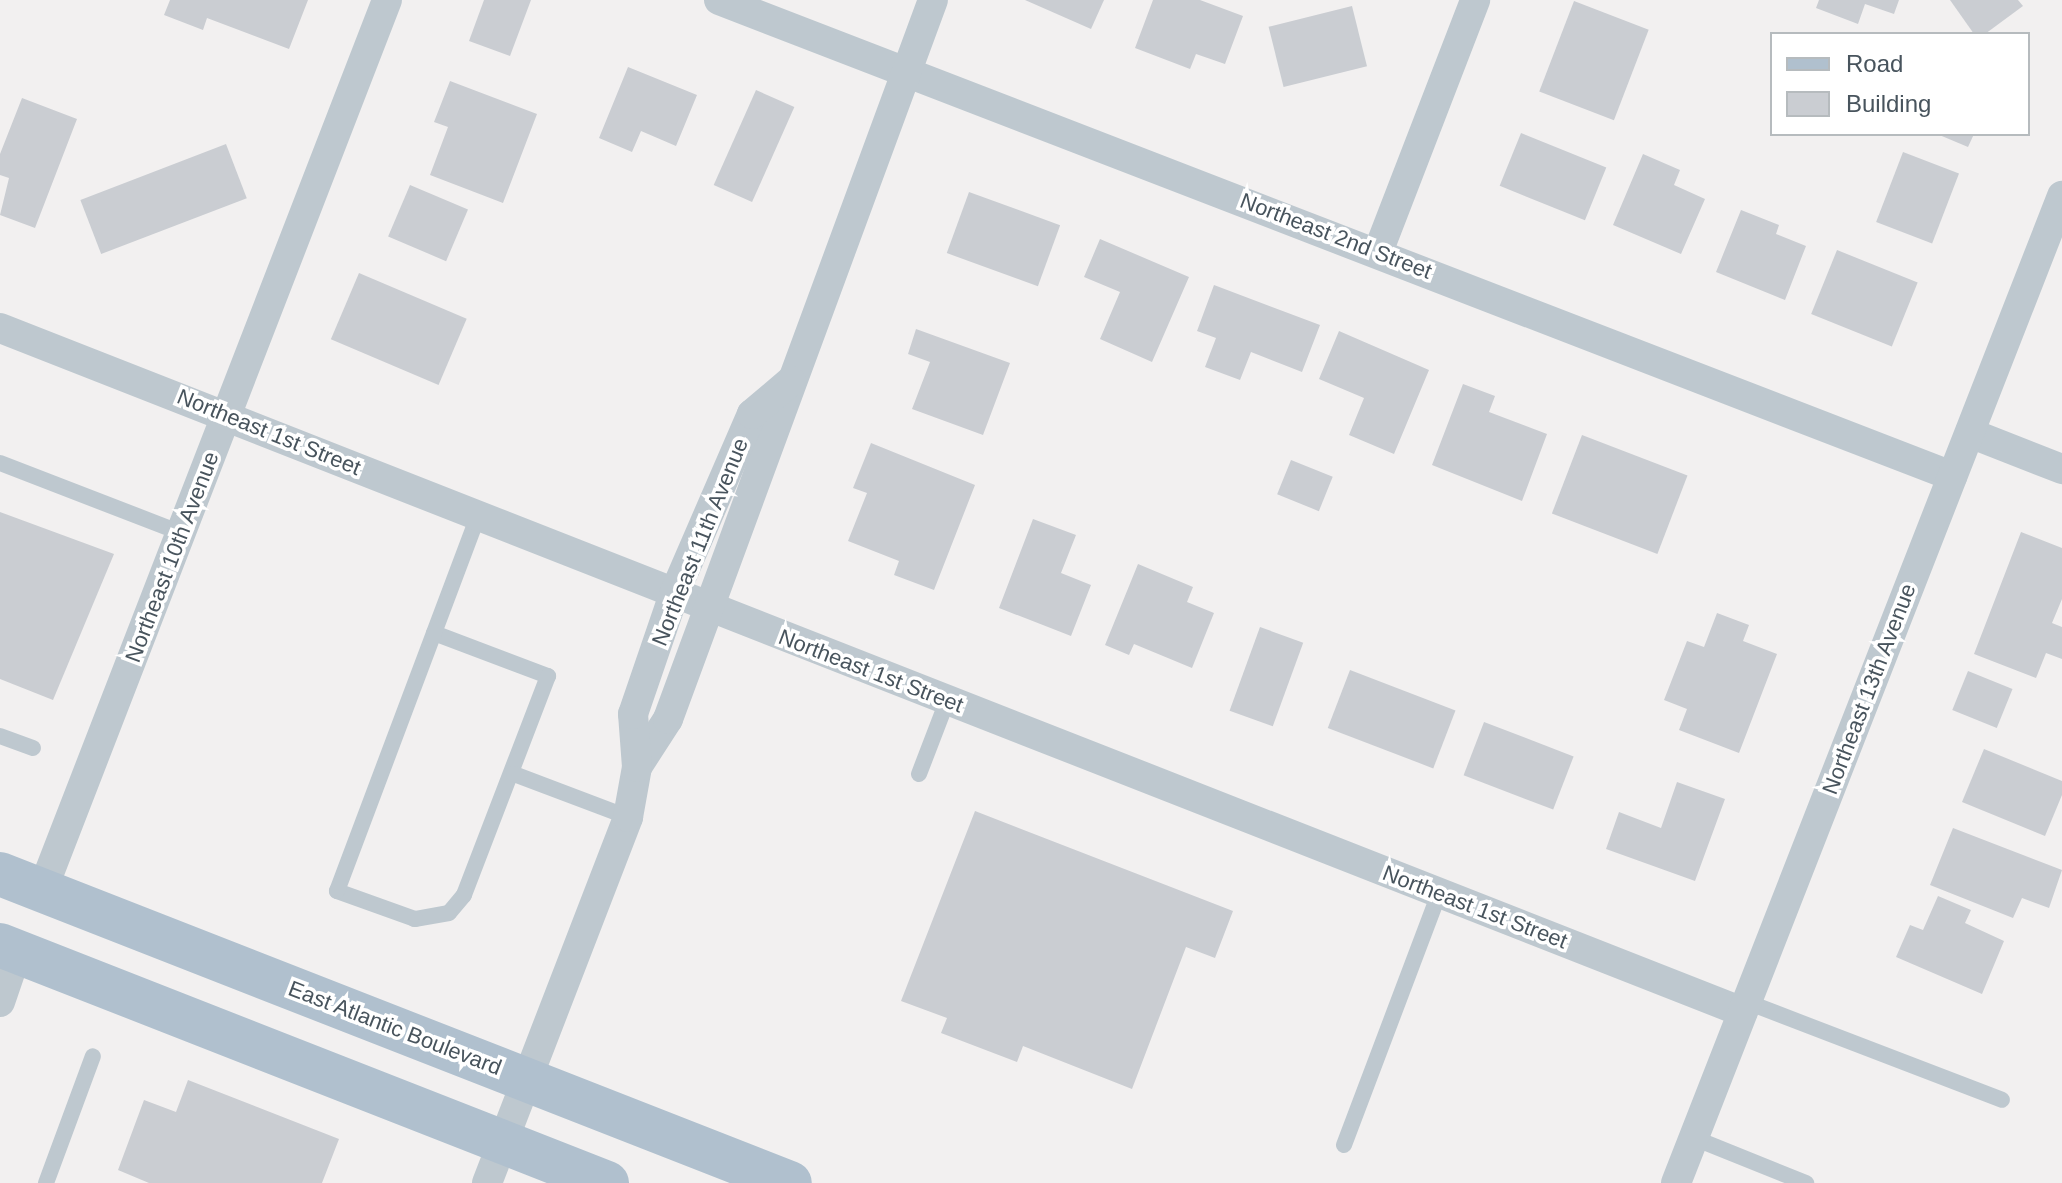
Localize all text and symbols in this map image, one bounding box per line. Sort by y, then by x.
legend [1770,32,2030,136]
text: Road [1846,50,1903,77]
text: Building [1846,90,1931,117]
street label: Northeast 2nd Street [1237,187,1435,285]
street label: Northeast 1st Street [173,383,365,481]
street label: Northeast 11th Avenue [646,434,754,650]
street label: Northeast 10th Avenue [119,447,225,667]
street label: Northeast 13th Avenue [1816,579,1922,799]
street label: Northeast 1st Street [775,624,967,718]
street label: Northeast 1st Street [1379,860,1571,954]
street label: East Atlantic Boulevard [284,975,506,1081]

